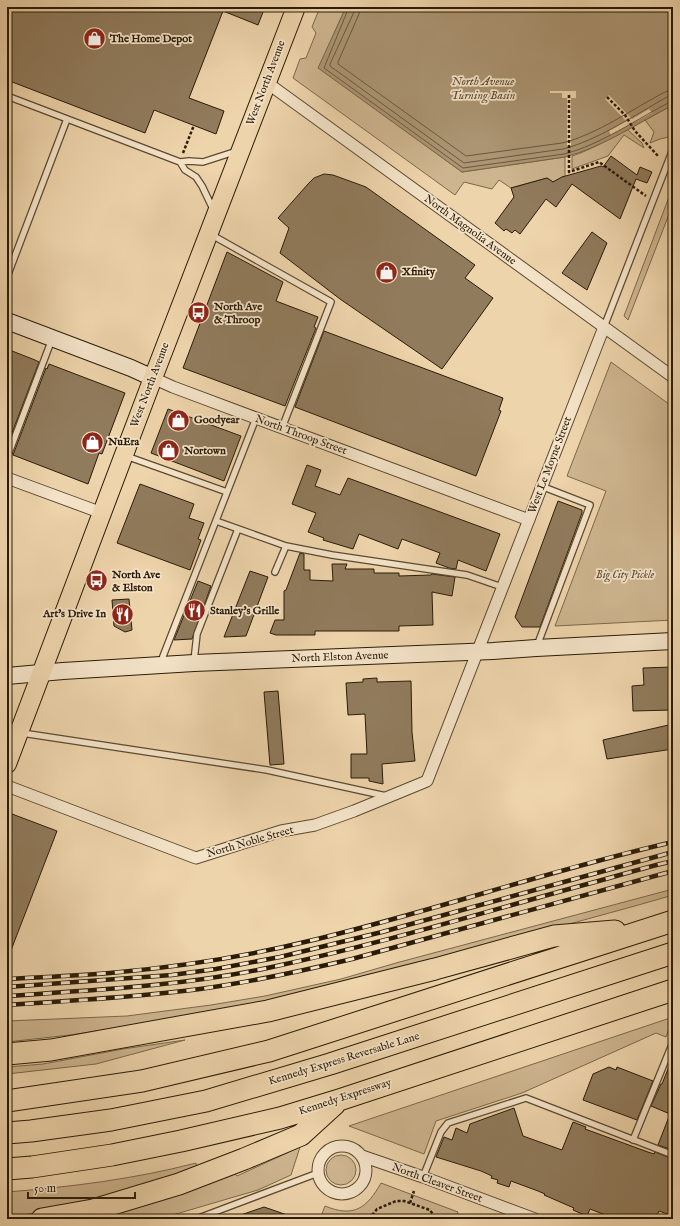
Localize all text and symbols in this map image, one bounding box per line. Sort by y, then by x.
shop icon: The Home Depot [81,26,107,52]
place label: The Home Depot [109,32,192,46]
street label: West North Avenue [243,39,289,127]
water label: North Avenue Turning Basin [451,74,516,104]
street label: North Magnolia Avenue [421,192,519,268]
shop icon: Xfinity [374,259,400,285]
place label: Xfinity [401,265,436,279]
bus stop icon: North Ave & Throop [185,300,211,326]
place label: North Ave & Throop [213,300,262,327]
street label: West North Avenue [127,341,173,429]
shop icon: Goodyear [166,407,192,433]
street label: North Throop Street [253,412,349,458]
place label: Goodyear [194,413,240,427]
street label: West Le Moyne Street [525,414,575,515]
shop icon: NuEra [80,429,106,455]
place label: NuEra [107,435,140,449]
shop icon: Nortown [155,438,181,464]
place label: Nortown [183,444,226,458]
bus stop icon: North Ave & Elston [83,568,109,594]
place label: North Ave & Elston [111,568,160,595]
park label: Big City Pickle [596,568,655,583]
restaurant icon: Stanley's Grille [181,598,207,624]
restaurant icon: Art's Drive In [109,601,135,627]
place label: Stanley's Grille [210,604,279,618]
place label: Art's Drive In [42,607,106,621]
street label: North Elston Avenue [291,648,389,666]
street label: North Noble Street [205,823,295,861]
street label: Kennedy Express Reversable Lane [267,1029,421,1089]
street label: Kennedy Expressway [297,1075,394,1119]
street label: North Cleaver Street [390,1160,484,1206]
scale bar [28,1174,135,1200]
text: 50 m [34,1181,56,1196]

